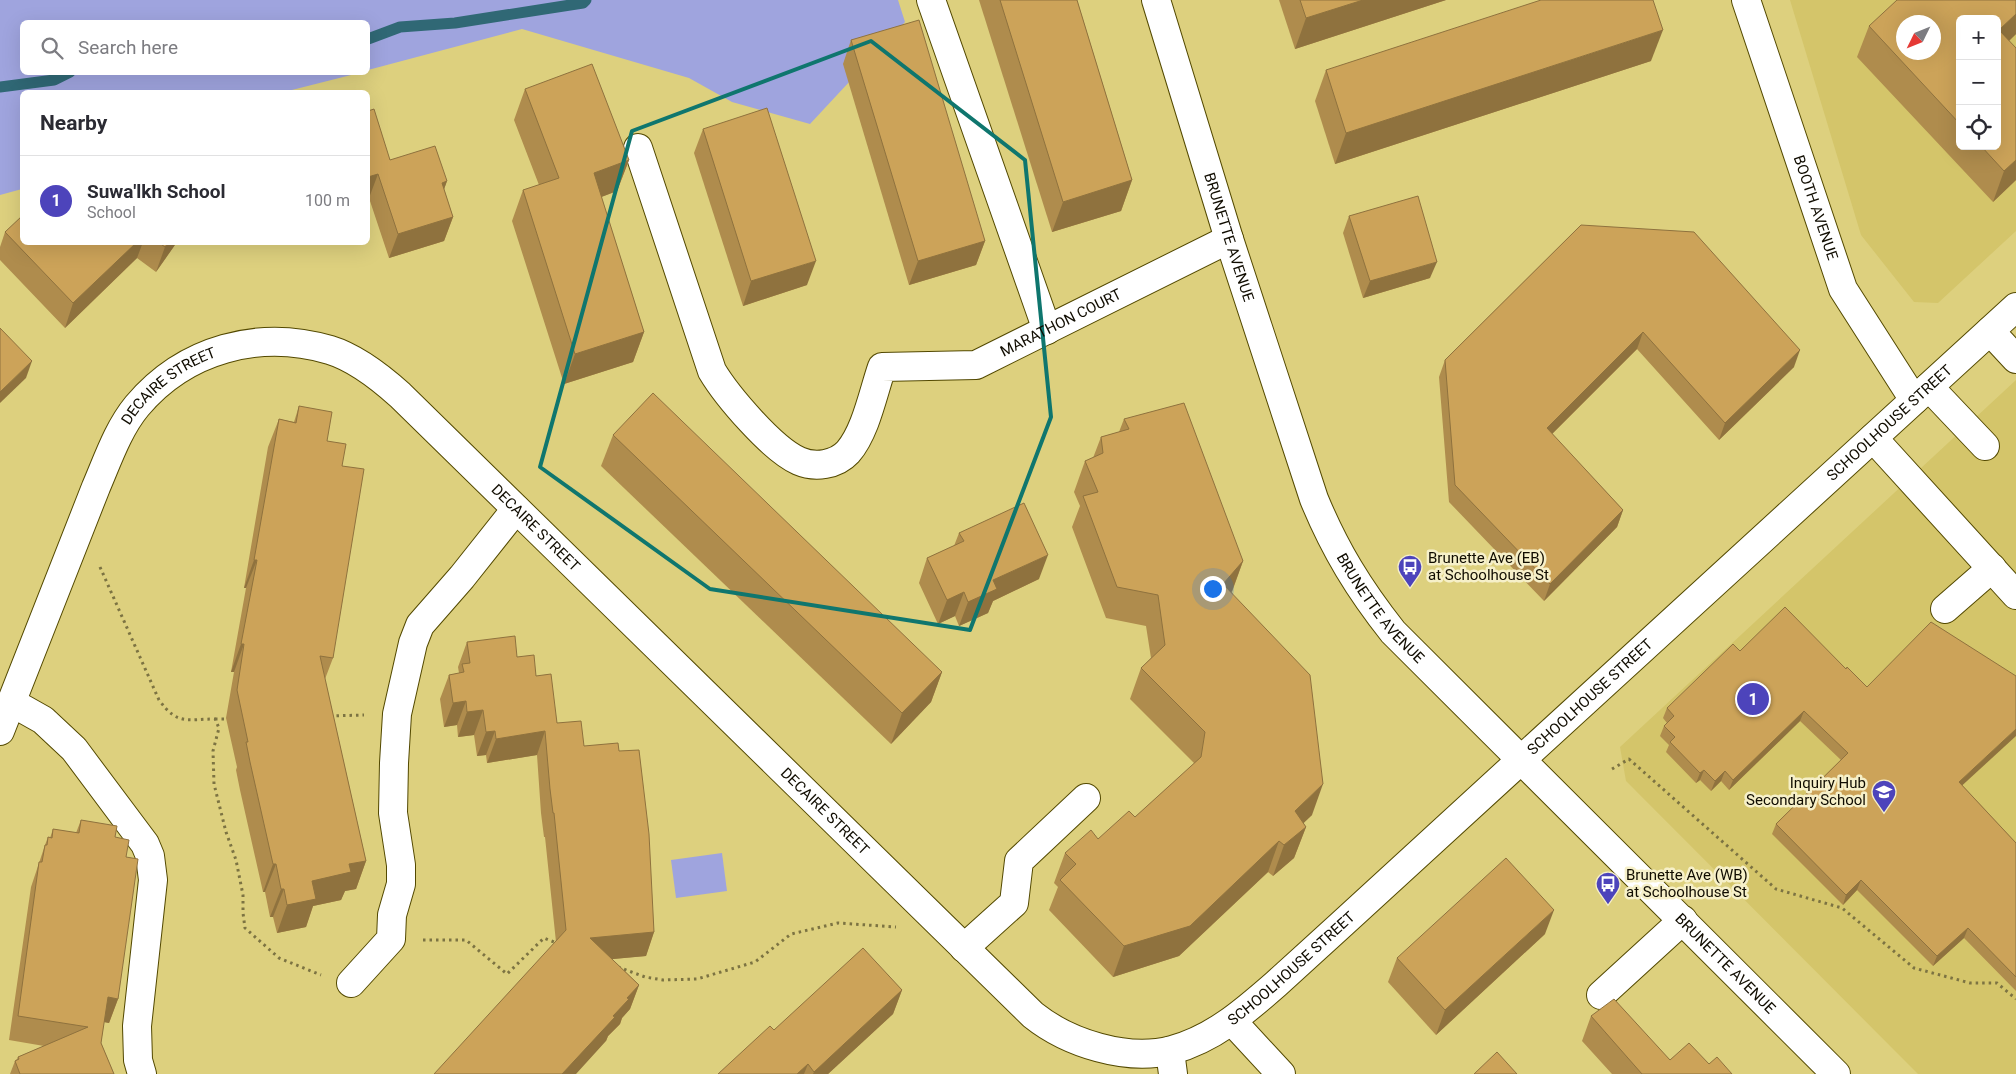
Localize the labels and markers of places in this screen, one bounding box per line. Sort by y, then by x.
place label: Brunette Ave (EB) at Schoolhouse St [1428,549,1549,584]
bus stop icon: Brunette Ave (EB) at Schoolhouse St [1397,554,1423,588]
pin: 1 [1737,680,1769,718]
place label: Inquiry Hub Secondary School [1746,774,1866,809]
school or university icon: Inquiry Hub Secondary School [1871,779,1897,813]
place label: Brunette Ave (WB) at Schoolhouse St [1626,866,1748,901]
bus stop icon: Brunette Ave (WB) at Schoolhouse St [1595,871,1621,905]

